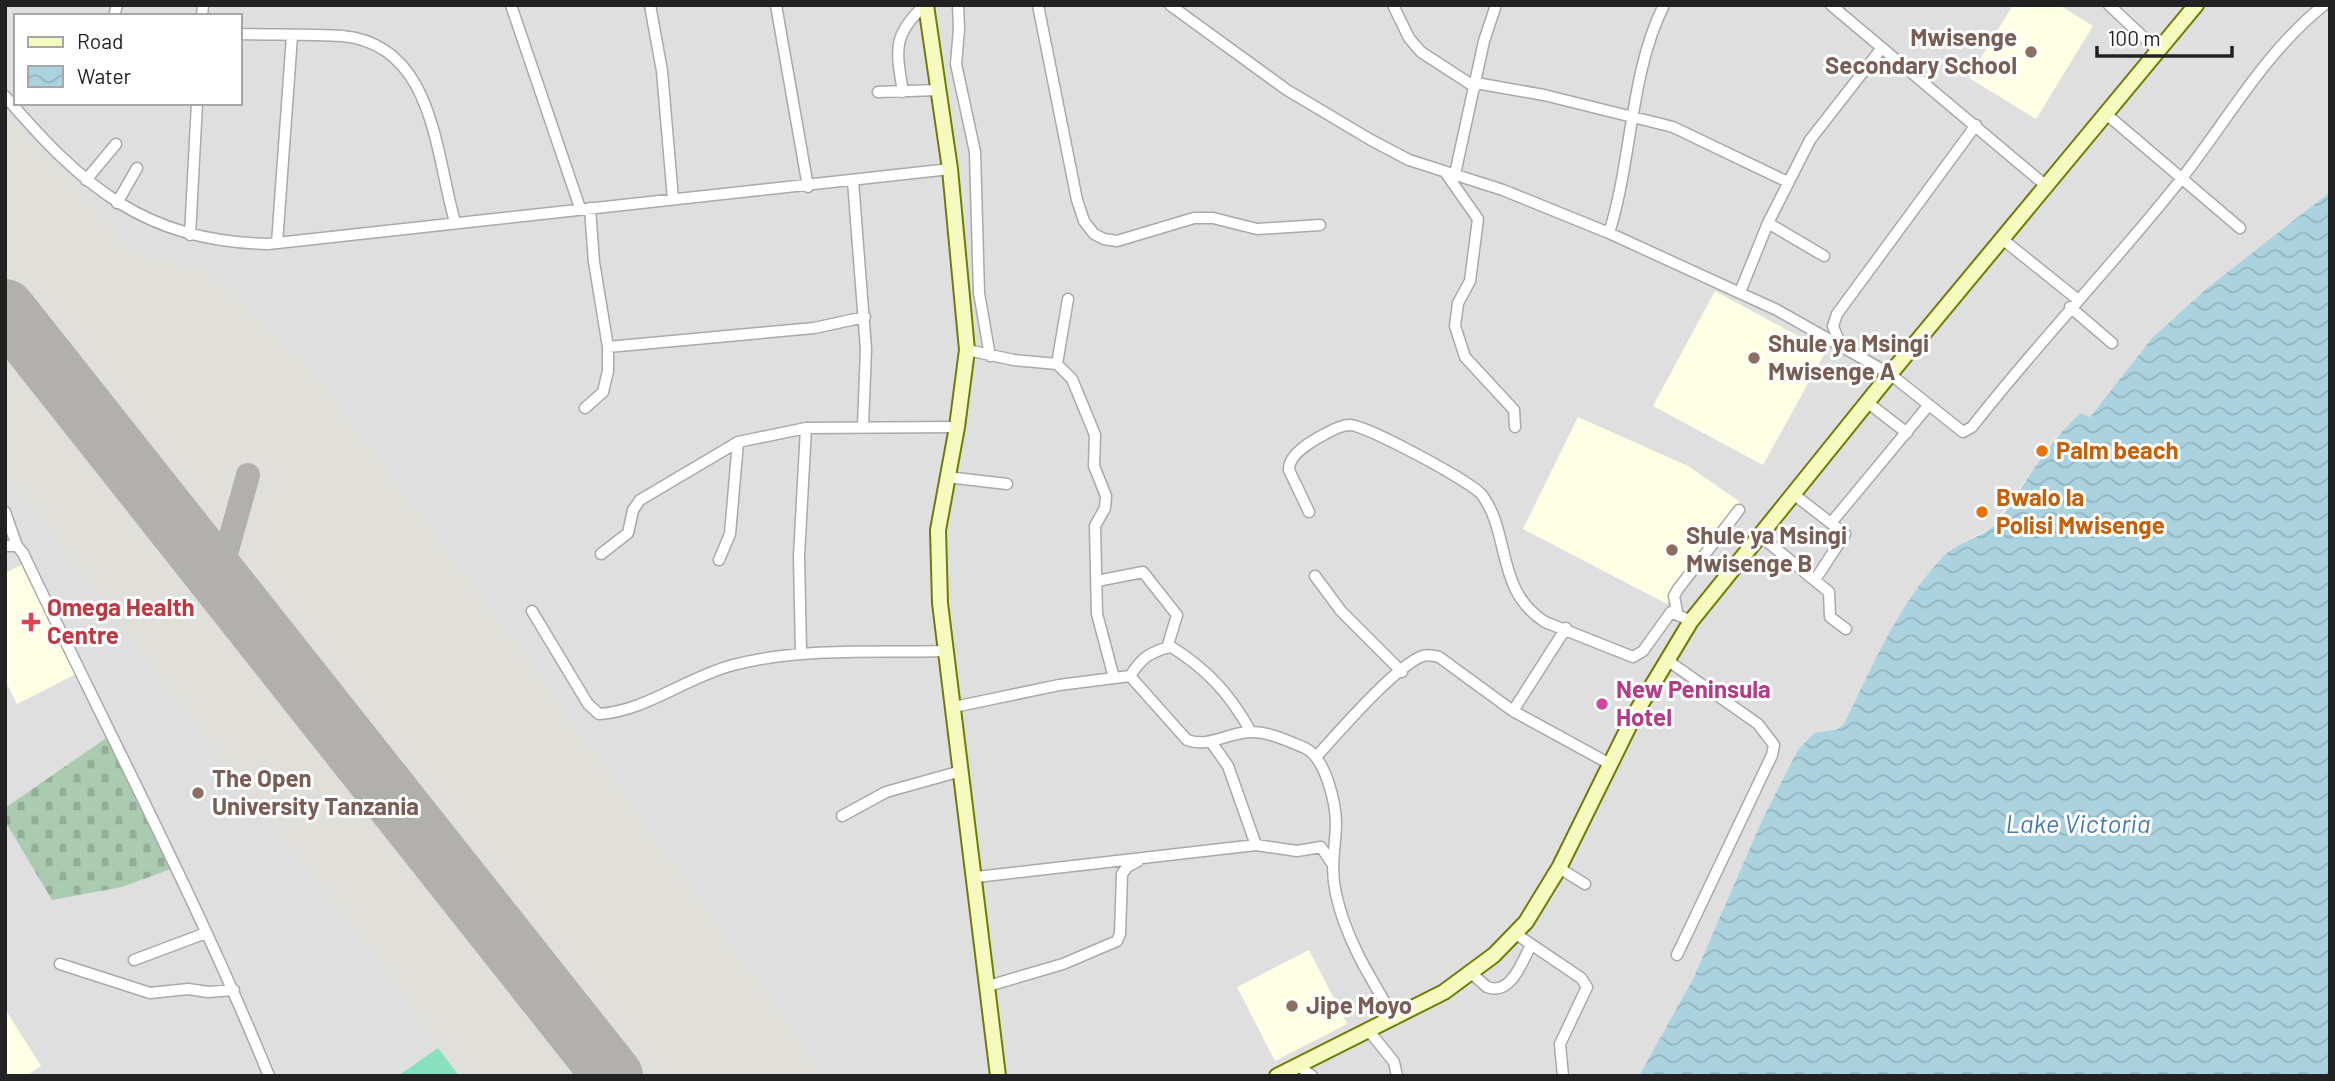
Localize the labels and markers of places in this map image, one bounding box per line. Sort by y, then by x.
place label: Mwisenge Secondary School [1825,22,2017,79]
marker: Mwisenge Secondary School [2023,44,2039,60]
place label: Shule ya Msingi Mwisenge A [1768,328,1929,385]
marker: Shule ya Msingi Mwisenge A [1746,350,1762,366]
place label: Palm beach [2056,435,2179,464]
marker: Palm beach [2034,443,2050,459]
place label: Bwalo la Polisi Mwisenge [1996,482,2165,539]
marker: Bwalo la Polisi Mwisenge [1974,504,1990,520]
place label: Shule ya Msingi Mwisenge B [1686,520,1847,577]
marker: Shule ya Msingi Mwisenge B [1664,542,1680,558]
place label: Omega Health Centre [47,592,195,649]
marker: Omega Health Centre [21,612,41,632]
place label: New Peninsula Hotel [1616,674,1771,731]
marker: New Peninsula Hotel [1594,696,1610,712]
place label: The Open University Tanzania [212,763,419,820]
marker: The Open University Tanzania [190,785,206,801]
place label: Jipe Moyo [1306,990,1412,1019]
marker: Jipe Moyo [1284,998,1300,1014]

